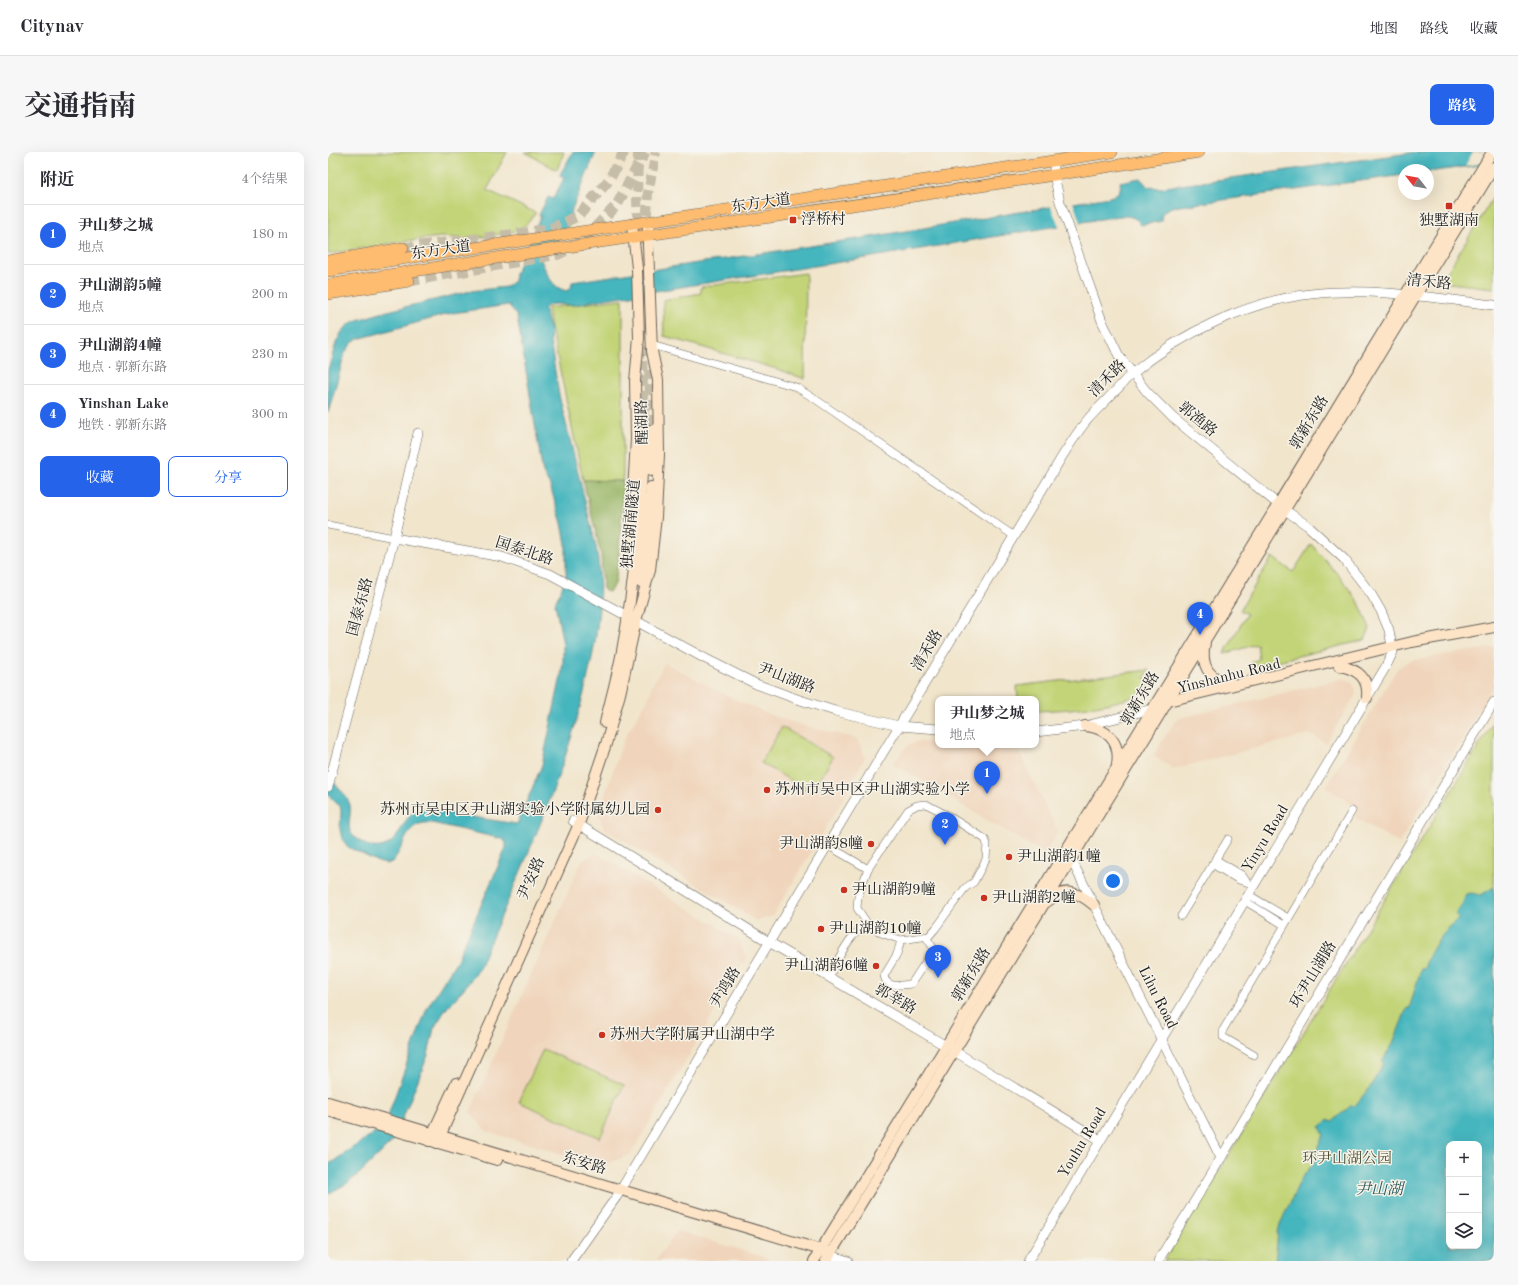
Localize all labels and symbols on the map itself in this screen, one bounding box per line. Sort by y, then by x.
north arrow [1398,164,1434,200]
street label: 东方大道 [730,190,792,216]
marker: 独墅湖南 [1444,201,1454,211]
place label: 浮桥村 [801,211,846,228]
place label: 独墅湖南 [1419,212,1479,229]
marker: 浮桥村 [788,215,798,225]
street label: 东方大道 [410,237,472,263]
street label: 清禾路 [1406,271,1452,293]
street label: 清禾路 [1085,356,1129,400]
street label: 郭新东路 [1286,392,1332,453]
street label: 郭渔路 [1175,398,1220,440]
street label: 醒湖路 [633,399,651,445]
street label: 独墅湖南隧道 [619,478,643,569]
street label: 国泰北路 [493,534,555,568]
street label: 国泰东路 [344,576,376,638]
pin: 4 [1187,602,1213,635]
street label: 清禾路 [908,627,946,674]
street label: Yinshanhu Road [1176,657,1282,697]
street label: 尹山湖路 [755,659,817,697]
street label: 郭新东路 [1117,668,1163,729]
pin: 1 [974,761,1000,794]
place label: 苏州市吴中区尹山湖实验小学 [775,781,970,798]
marker: 苏州市吴中区尹山湖实验小学 [762,785,772,795]
place label: 苏州市吴中区尹山湖实验小学附属幼儿园 [380,801,650,818]
street label: Yinyu Road [1240,803,1292,875]
marker: 苏州市吴中区尹山湖实验小学附属幼儿园 [653,805,663,815]
pin: 2 [932,812,958,845]
place label: 尹山湖韵8幢 [779,835,863,852]
marker: 尹山湖韵8幢 [866,839,876,849]
place label: 尹山湖韵1幢 [1017,848,1101,865]
marker: 尹山湖韵1幢 [1004,852,1014,862]
street label: 尹安路 [514,855,548,903]
your location [1103,871,1123,891]
place label: 尹山湖韵9幢 [852,881,936,898]
marker: 尹山湖韵9幢 [839,885,849,895]
place label: 尹山湖韵2幢 [992,889,1076,906]
marker: 尹山湖韵2幢 [979,893,989,903]
place label: 尹山湖韵10幢 [829,920,921,937]
marker: 尹山湖韵10幢 [816,924,826,934]
street label: 环尹山湖路 [1287,938,1340,1011]
street label: 郭新东路 [948,944,994,1005]
pin: 3 [925,945,951,978]
place label: 尹山湖韵6幢 [784,957,868,974]
marker: 尹山湖韵6幢 [871,961,881,971]
street label: 尹鸿路 [706,964,744,1011]
street label: Lihu Road [1135,964,1179,1032]
street label: 郭莘路 [872,981,919,1018]
place label: 苏州大学附属尹山湖中学 [610,1026,775,1043]
marker: 苏州大学附属尹山湖中学 [597,1030,607,1040]
street label: Youhu Road [1056,1105,1110,1181]
street label: 东安路 [560,1148,608,1178]
park label: 环尹山湖公园 [1302,1150,1392,1167]
water label: 尹山湖 [1355,1180,1406,1198]

